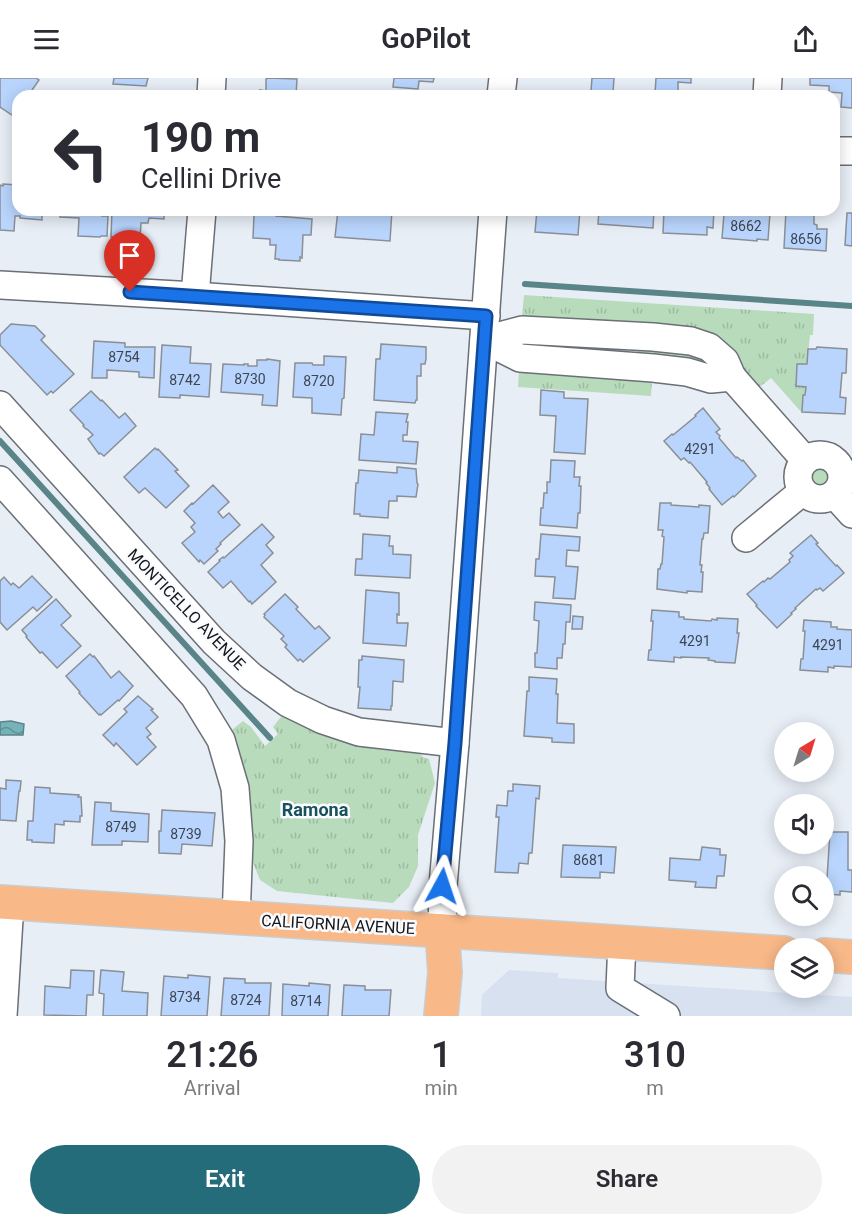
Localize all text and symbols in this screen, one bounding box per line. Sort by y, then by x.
icon: menu [30,23,63,56]
text: GoPilot [381,23,471,55]
icon: share [789,23,822,56]
text: 190 m [141,113,260,162]
icon: left [42,114,120,192]
text: Cellini Drive [141,163,281,195]
house number: 8662 [730,218,762,234]
pin [104,230,155,292]
house number: 8656 [790,231,822,247]
icon: arrive [113,239,146,272]
house number: 8754 [108,349,140,365]
house number: 8730 [234,371,266,387]
house number: 8742 [169,372,201,388]
house number: 8720 [303,373,335,389]
house number: 4291 [684,441,716,457]
street label: MONTICELLO AVENUE [124,545,249,674]
house number: 4291 [679,633,711,649]
house number: 4291 [812,637,844,653]
north arrow [774,722,834,782]
map controls [774,722,834,998]
button: sound [774,794,834,854]
district label: Ramona [282,799,349,820]
house number: 8749 [105,819,137,835]
house number: 8739 [170,826,202,842]
house number: 8681 [573,852,605,868]
position arrow [410,854,474,918]
button: search [774,866,834,926]
street label: CALIFORNIA AVENUE [261,911,415,938]
button: layers [774,938,834,998]
house number: 8734 [169,989,201,1005]
house number: 8724 [230,992,262,1008]
house number: 8714 [290,993,322,1009]
text: 21:26 [166,1034,258,1076]
text: 1 [431,1034,451,1076]
text: 310 [624,1034,686,1076]
text: Arrival [184,1076,241,1100]
text: min [424,1076,458,1100]
text: m [646,1076,664,1100]
button: Exit [30,1145,420,1214]
button: Share [432,1145,822,1214]

